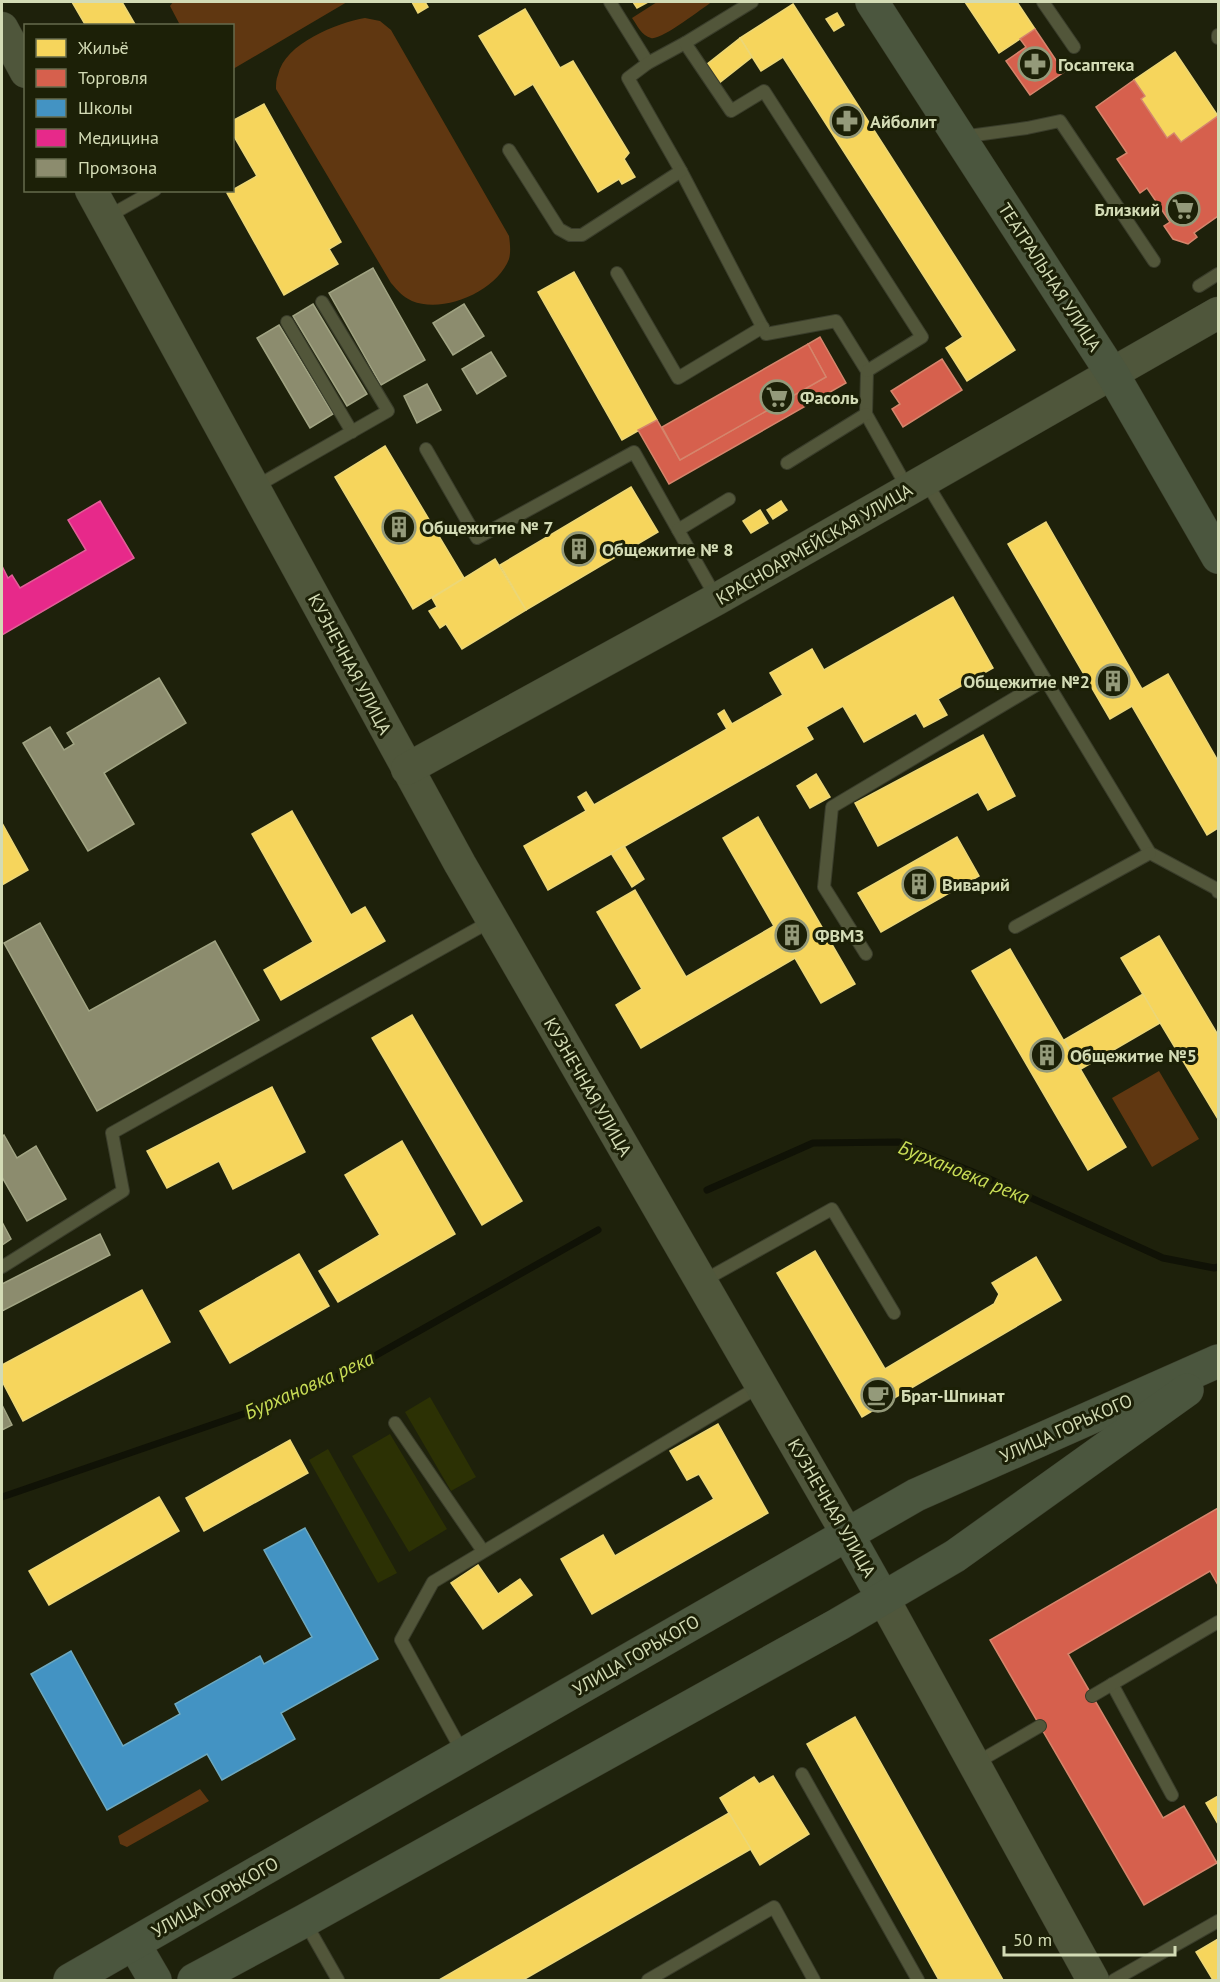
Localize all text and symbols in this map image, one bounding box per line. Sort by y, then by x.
legend [24,24,234,192]
text: Жильё [77,36,129,59]
pharmacy icon: Госаптека [1017,46,1053,82]
place label: Госаптека [1058,53,1134,76]
text: Торговля [78,66,148,89]
text: Школы [78,96,133,119]
pharmacy icon: Айболит [829,103,865,139]
place label: Айболит [870,110,937,133]
text: Медицина [78,126,159,149]
text: Промзона [78,156,157,179]
supermarket icon: Близкий [1165,191,1201,227]
street label: ТЕАТРАЛЬНАЯ УЛИЦА [993,198,1107,356]
place label: Близкий [1094,198,1160,221]
supermarket icon: Фасоль [759,379,795,415]
place label: Фасоль [800,386,859,409]
street label: КРАСНОАРМЕЙСКАЯ УЛИЦА [712,478,917,610]
building icon: Общежитие № 7 [381,509,417,545]
place label: Общежитие № 7 [422,516,553,539]
building icon: Общежитие № 8 [561,531,597,567]
place label: Общежитие № 8 [602,538,733,561]
street label: КУЗНЕЧНАЯ УЛИЦА [303,590,397,739]
building icon: Общежитие №2 [1095,663,1131,699]
place label: Общежитие №2 [963,670,1090,693]
building icon: Виварий [901,866,937,902]
place label: Виварий [942,873,1010,896]
building icon: ФВМЗ [774,917,810,953]
place label: ФВМЗ [815,924,864,947]
street label: КУЗНЕЧНАЯ УЛИЦА [539,1014,637,1161]
building icon: Общежитие №5 [1029,1037,1065,1073]
place label: Общежитие №5 [1070,1044,1197,1067]
water label: Бурхановка река [895,1134,1034,1210]
water label: Бурхановка река [240,1345,378,1425]
cafe icon: Брат-Шпинат [860,1377,896,1413]
place label: Брат-Шпинат [901,1384,1005,1407]
street label: УЛИЦА ГОРЬКОГО [996,1389,1136,1467]
street label: КУЗНЕЧНАЯ УЛИЦА [783,1435,881,1582]
street label: УЛИЦА ГОРЬКОГО [569,1609,703,1701]
street label: УЛИЦА ГОРЬКОГО [148,1851,282,1943]
scale bar [1004,1919,1175,1957]
text: 50 m [1013,1928,1052,1951]

